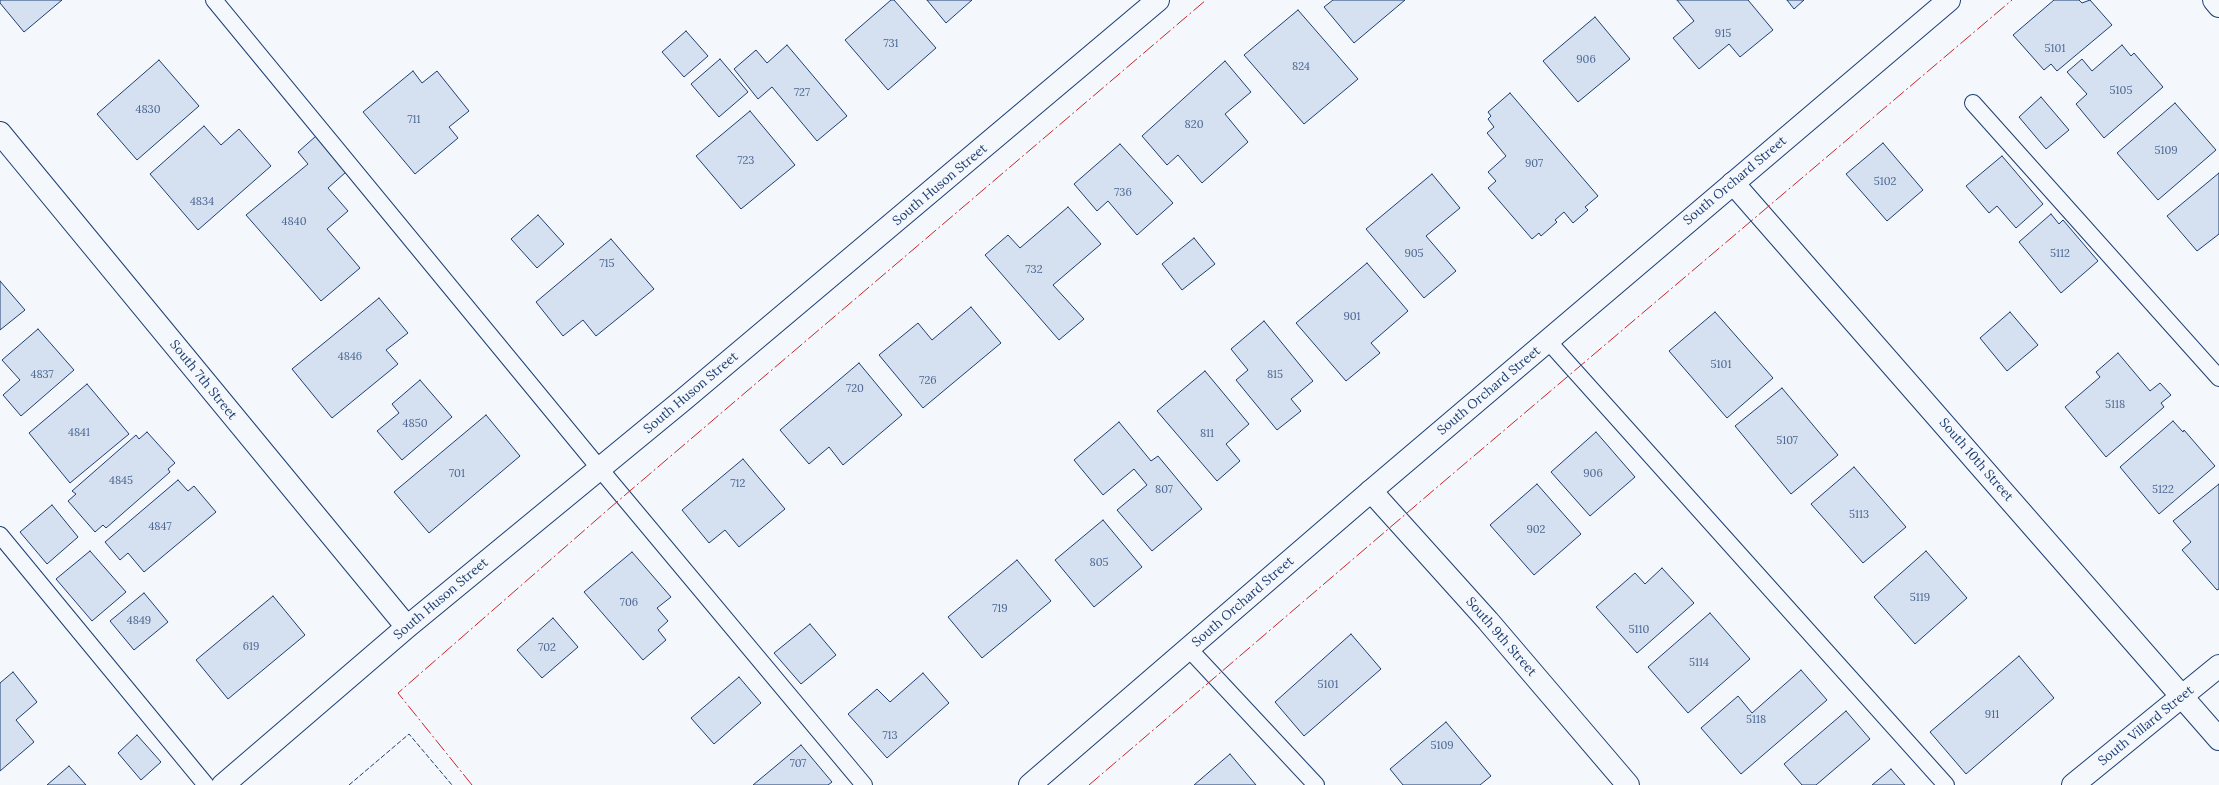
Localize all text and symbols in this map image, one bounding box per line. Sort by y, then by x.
house number: 915 [1715,27,1731,41]
house number: 731 [883,37,899,51]
house number: 5101 [2045,42,2065,56]
house number: 906 [1576,53,1596,67]
house number: 824 [1292,60,1310,74]
house number: 5105 [2110,84,2132,98]
house number: 727 [794,86,810,100]
house number: 4830 [135,103,161,117]
house number: 711 [407,113,421,127]
house number: 820 [1185,118,1203,132]
street label: South Orchard Street [1680,133,1790,229]
street label: South Huson Street [890,141,990,229]
house number: 5109 [2154,144,2178,158]
house number: 723 [738,154,754,168]
house number: 907 [1525,157,1543,171]
house number: 5102 [1874,175,1896,189]
house number: 736 [1114,186,1132,200]
house number: 4834 [190,195,214,209]
house number: 4840 [282,215,306,229]
house number: 905 [1404,247,1424,261]
house number: 5112 [2050,247,2070,261]
house number: 715 [599,257,615,271]
house number: 732 [1025,263,1043,277]
house number: 901 [1343,310,1361,324]
street label: South 7th Street [166,337,240,423]
street label: South Orchard Street [1434,343,1544,439]
street label: South Huson Street [641,349,741,437]
house number: 4846 [338,350,362,364]
house number: 5101 [1711,358,1731,372]
house number: 4837 [30,368,54,382]
house number: 815 [1267,368,1283,382]
house number: 726 [919,374,937,388]
house number: 720 [846,382,864,396]
house number: 5118 [2105,398,2125,412]
street label: South 10th Street [1936,415,2016,505]
house number: 4850 [403,417,427,431]
house number: 4841 [68,426,90,440]
house number: 811 [1200,427,1214,441]
house number: 5107 [1776,434,1798,448]
house number: 701 [449,467,465,481]
house number: 906 [1583,467,1603,481]
house number: 4845 [109,474,133,488]
house number: 712 [731,477,745,491]
house number: 807 [1155,483,1173,497]
house number: 5122 [2152,483,2174,497]
house number: 5113 [1849,508,1869,522]
house number: 4847 [148,520,172,534]
house number: 902 [1526,523,1546,537]
street label: South Orchard Street [1189,554,1297,650]
street label: South Huson Street [391,555,491,643]
house number: 805 [1089,556,1109,570]
house number: 5119 [1910,591,1930,605]
street label: South 9th Street [1462,594,1540,680]
house number: 706 [620,596,638,610]
house number: 719 [992,602,1008,616]
house number: 4849 [127,614,151,628]
house number: 5110 [1629,623,1649,637]
house number: 619 [243,640,259,654]
house number: 702 [538,641,556,655]
house number: 5114 [1689,656,1709,670]
house number: 5101 [1318,678,1338,692]
street label: South Villard Street [2095,683,2197,769]
house number: 911 [1985,708,1999,722]
house number: 5118 [1746,713,1766,727]
house number: 713 [882,729,898,743]
house number: 5109 [1430,739,1454,753]
house number: 707 [790,757,806,771]

